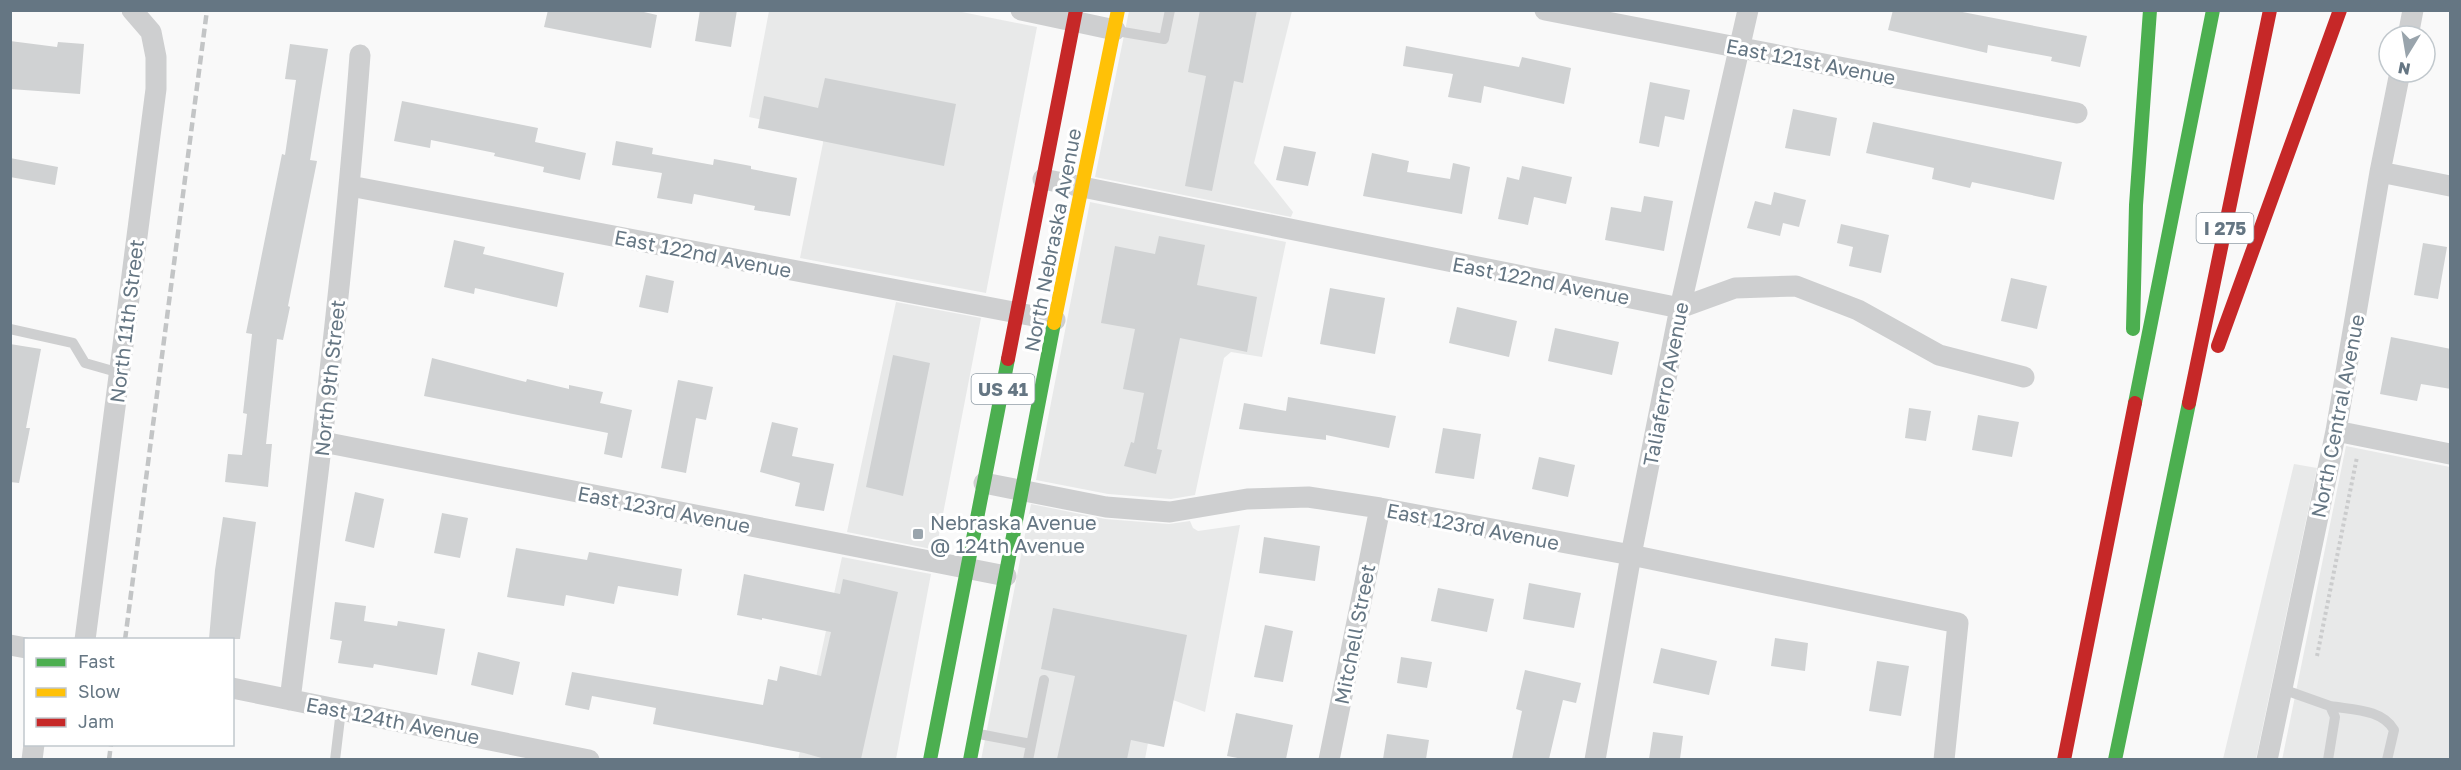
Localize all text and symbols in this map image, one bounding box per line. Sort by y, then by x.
north arrow [2377,24,2437,84]
street label: East 121st Avenue [1724,33,1898,89]
text: N [2396,58,2412,80]
street label: North Nebraska Avenue [1019,126,1085,354]
road number: I 275 [2196,213,2254,243]
street label: East 122nd Avenue [612,224,794,282]
street label: North 11th Street [104,238,148,404]
street label: East 122nd Avenue [1450,251,1632,309]
street label: North 9th Street [309,299,349,457]
street label: Taliaferro Avenue [1637,300,1693,468]
street label: North Central Avenue [2305,312,2369,520]
road number: US 41 [972,374,1034,404]
street label: East 123rd Avenue [576,480,752,538]
street label: East 123rd Avenue [1385,497,1561,555]
place label: Nebraska Avenue @ 124th Avenue [930,510,1097,557]
marker: Nebraska Avenue @ 124th Avenue [911,527,925,541]
street label: Mitchell Street [1329,562,1379,706]
legend [24,638,234,746]
text: Fast [78,650,115,672]
text: Slow [78,680,121,702]
street label: East 124th Avenue [304,691,482,749]
text: Jam [78,710,114,732]

